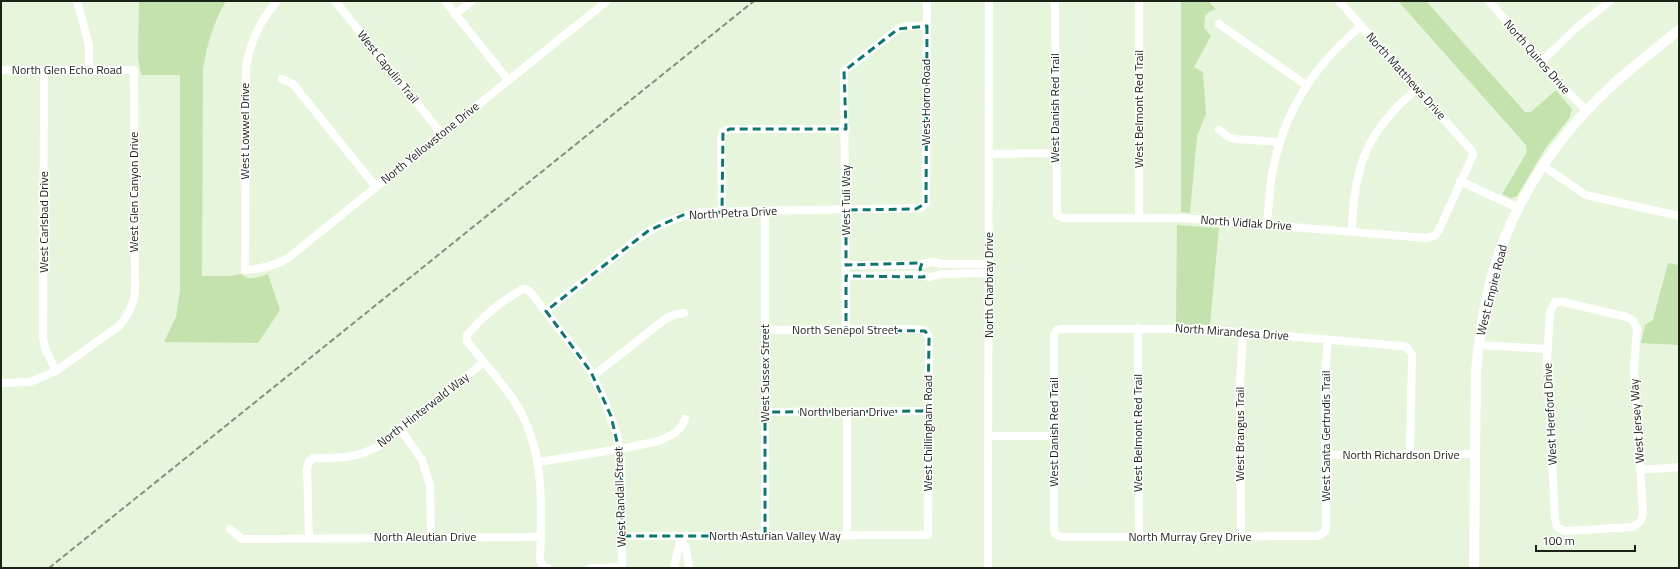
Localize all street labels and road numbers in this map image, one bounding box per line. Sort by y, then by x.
street label: North Quiros Drive [1500,15,1575,98]
street label: West Capulin Trail [353,26,424,107]
street label: North Matthews Drive [1362,28,1451,124]
street label: West Belmont Red Trail [1129,50,1148,168]
street label: West Danish Red Trail [1045,53,1064,163]
street label: West Horro Road [916,59,935,145]
street label: North Glen Echo Road [12,60,122,79]
street label: West Lowwel Drive [235,83,254,179]
street label: North Yellowstone Drive [376,97,483,188]
street label: West Glen Canyon Drive [124,132,143,252]
street label: West Tuli Way [836,164,855,235]
street label: West Carlsbad Drive [34,171,53,273]
street label: North Petra Drive [688,201,778,224]
street label: North Vidlak Drive [1200,210,1292,235]
street label: North Charbray Drive [979,232,998,338]
street label: West Empire Road [1471,242,1512,337]
street label: North Mirandesa Drive [1174,318,1290,345]
street label: North Senepol Street [792,320,899,339]
street label: West Sussex Street [755,323,774,422]
street label: West Hereford Drive [1537,362,1562,466]
street label: North Hinterwald Way [373,367,473,452]
street label: West Santa Gertrudis Trail [1316,370,1335,502]
street label: West Belmont Red Trail [1128,374,1147,492]
street label: West Chillingham Road [918,375,937,491]
street label: West Danish Red Trail [1044,377,1063,487]
street label: West Jersey Way [1624,378,1649,464]
street label: West Brangus Trail [1230,387,1249,481]
street label: North Iberian Drive [799,402,895,421]
street label: North Richardson Drive [1342,445,1460,464]
street label: West Randall Street [608,446,631,547]
street label: North Asturian Valley Way [709,526,841,545]
street label: North Aleutian Drive [374,527,476,546]
street label: North Murray Grey Drive [1128,527,1252,546]

